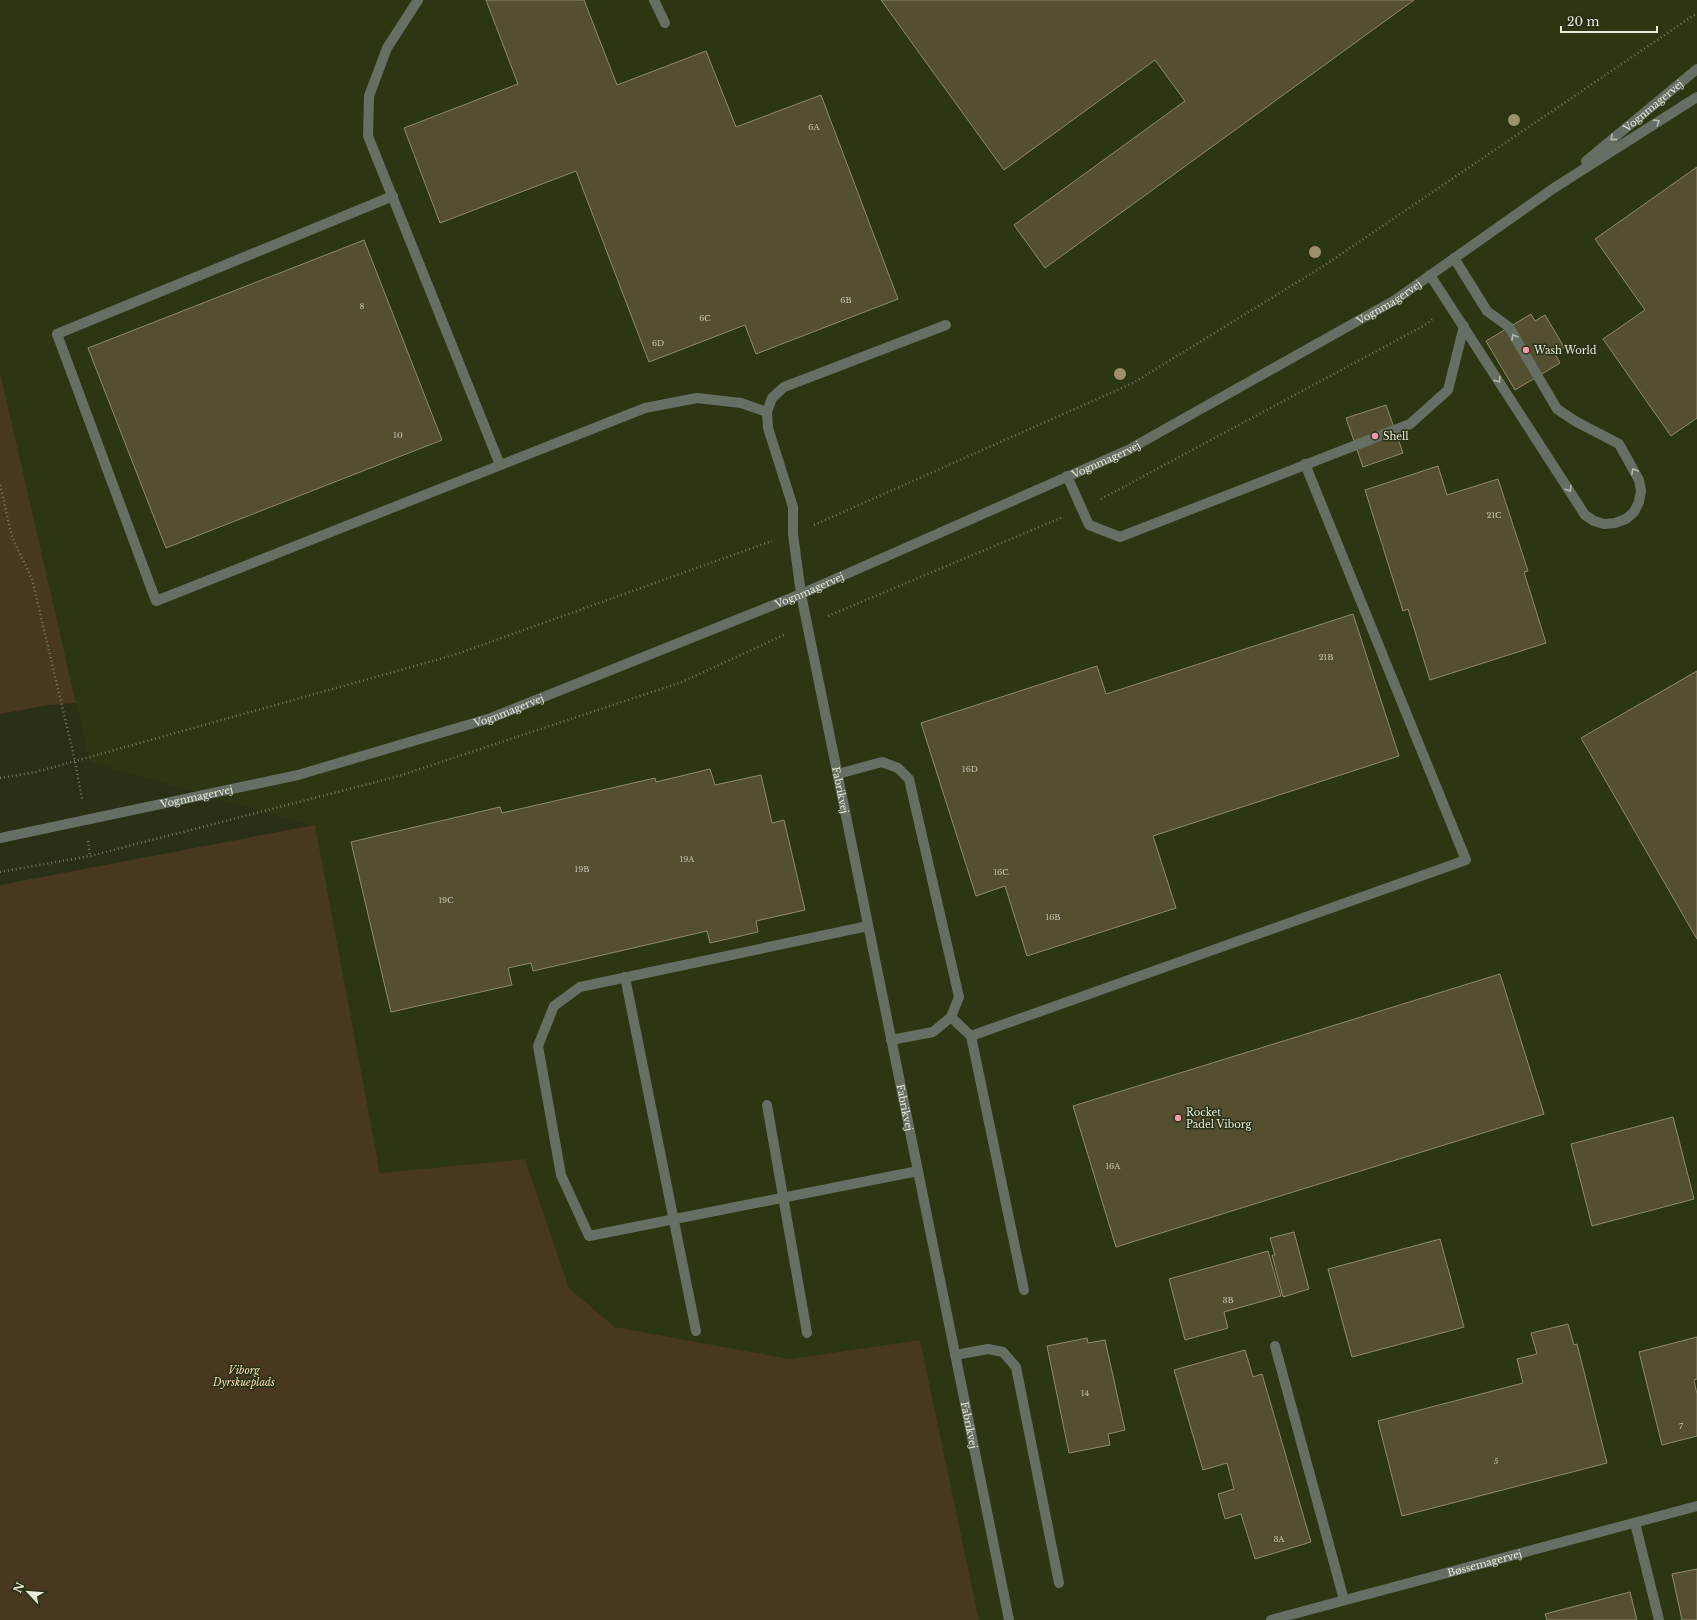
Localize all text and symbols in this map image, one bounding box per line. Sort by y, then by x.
scale bar [1561,8,1657,34]
text: 20 m [1567,14,1599,29]
street label: Vognmagervej [1620,77,1686,135]
one-way arrow [1653,120,1660,127]
house number: 6A [808,122,820,132]
one-way arrow [1611,134,1618,141]
street label: Vognmagervej [1354,277,1424,328]
house number: 6B [840,295,852,305]
house number: 8 [360,301,365,311]
house number: 6C [699,313,711,323]
one-way arrow [1511,334,1518,341]
house number: 6D [652,338,664,348]
place label: Wash World [1533,344,1597,357]
marker: Wash World [1521,345,1531,355]
one-way arrow [1493,376,1501,383]
house number: 10 [393,430,403,440]
place label: Shell [1383,430,1409,443]
marker: Shell [1370,431,1380,441]
street label: Vognmagervej [1069,438,1143,481]
one-way arrow [1631,467,1638,475]
one-way arrow [1564,485,1571,492]
house number: 21C [1487,510,1501,520]
street label: Vognmagervej [772,570,846,611]
house number: 21B [1319,652,1333,662]
street label: Vognmagervej [471,692,546,730]
house number: 16D [962,764,978,774]
street label: Fabrikvej [829,766,851,815]
street label: Vognmagervej [158,783,234,811]
house number: 19A [680,854,695,864]
house number: 19B [575,864,589,874]
house number: 16C [993,867,1009,877]
house number: 19C [438,895,454,905]
house number: 16B [1046,912,1060,922]
street label: Fabrikvej [894,1083,916,1132]
place label: Rocket Padel Viborg [1186,1106,1252,1131]
marker: Rocket Padel Viborg [1173,1113,1183,1123]
house number: 16A [1106,1161,1121,1171]
house number: 3B [1222,1295,1234,1305]
park label: Viborg Dyrskueplads [212,1364,275,1389]
house number: 14 [1081,1388,1089,1398]
street label: Fabrikvej [958,1401,980,1450]
house number: 7 [1679,1421,1684,1431]
house number: 5 [1494,1456,1499,1466]
house number: 3A [1273,1534,1285,1544]
street label: Bøssemagervej [1446,1547,1523,1580]
north arrow [8,1572,48,1612]
text: N [10,1579,28,1595]

